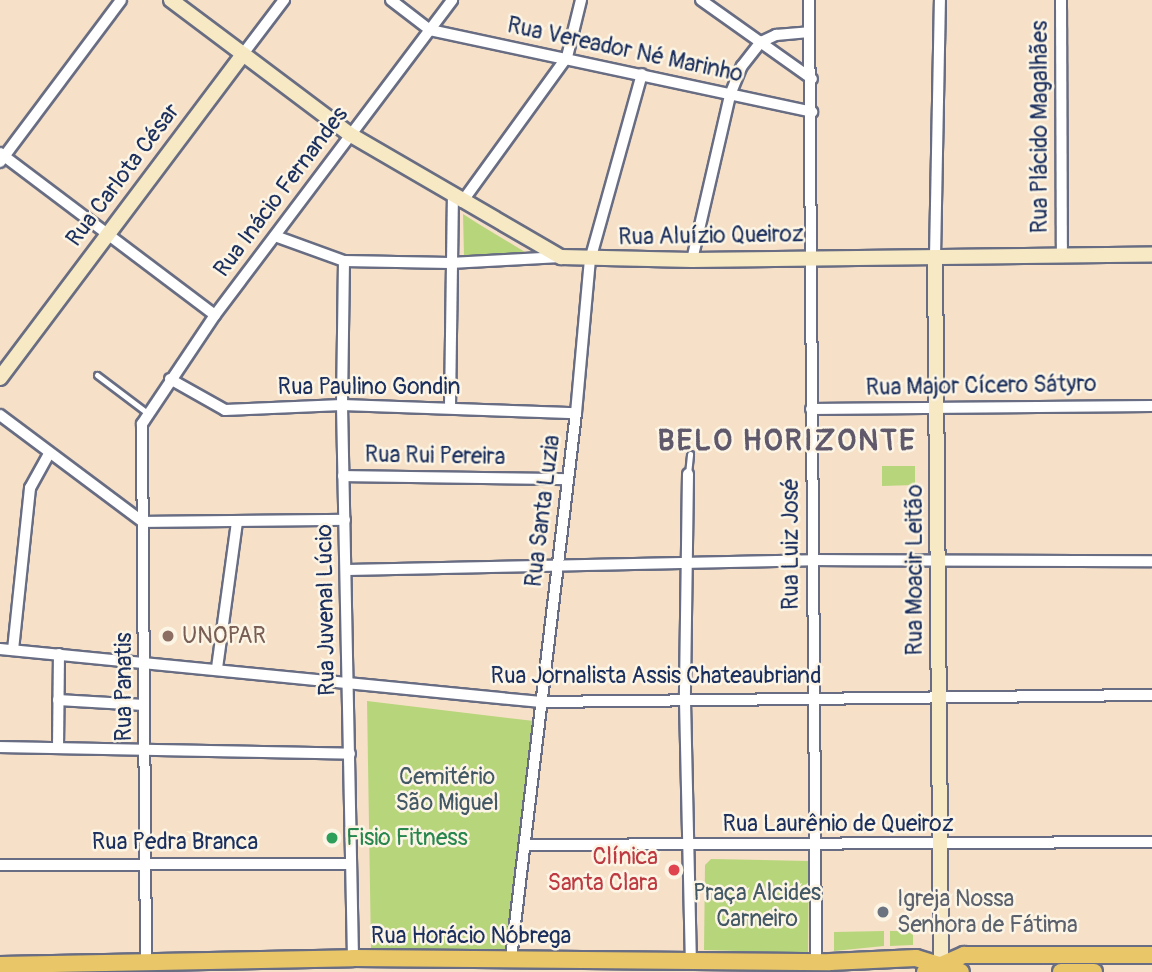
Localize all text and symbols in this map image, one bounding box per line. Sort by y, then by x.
street label: Rua Vereador Né Marinho [505,12,745,88]
street label: Rua Plácido Magalhães [1026,21,1054,233]
street label: Rua Carlota César [60,98,186,252]
street label: Rua Inácio Fernandes [208,102,354,282]
street label: Rua Aluízio Queiroz [618,221,804,251]
street label: Rua Major Cícero Sátyro [865,370,1097,402]
street label: Rua Paulino Gondin [278,373,460,401]
district label: BELO HORIZONTE [659,423,915,459]
street label: Rua Santa Luzia [520,433,566,589]
street label: Rua Rui Pereira [364,441,506,471]
street label: Rua Luiz José [777,478,805,610]
street label: Rua Moacir Leitão [901,484,929,656]
street label: Rua Juvenal Lúcio [311,524,341,696]
place label: UNOPAR [182,622,266,650]
marker: UNOPAR [160,628,176,644]
street label: Rua Panatis [110,632,138,742]
street label: Rua Jornalista Assis Chateaubriand [491,662,821,690]
park label: Cemitério São Miguel [395,763,499,817]
street label: Rua Laurênio de Queiroz [722,810,954,838]
place label: Fisio Fitness [346,824,468,852]
street label: Rua Pedra Branca [92,828,258,856]
marker: Fisio Fitness [324,830,340,846]
place label: Clínica Santa Clara [548,843,658,897]
marker: Clínica Santa Clara [664,860,684,880]
park label: Praça Alcides Carneiro [693,879,821,933]
place label: Igreja Nossa Senhora de Fátima [897,885,1078,939]
marker: Igreja Nossa Senhora de Fátima [875,904,891,920]
street label: Rua Horácio Nóbrega [371,922,571,950]

